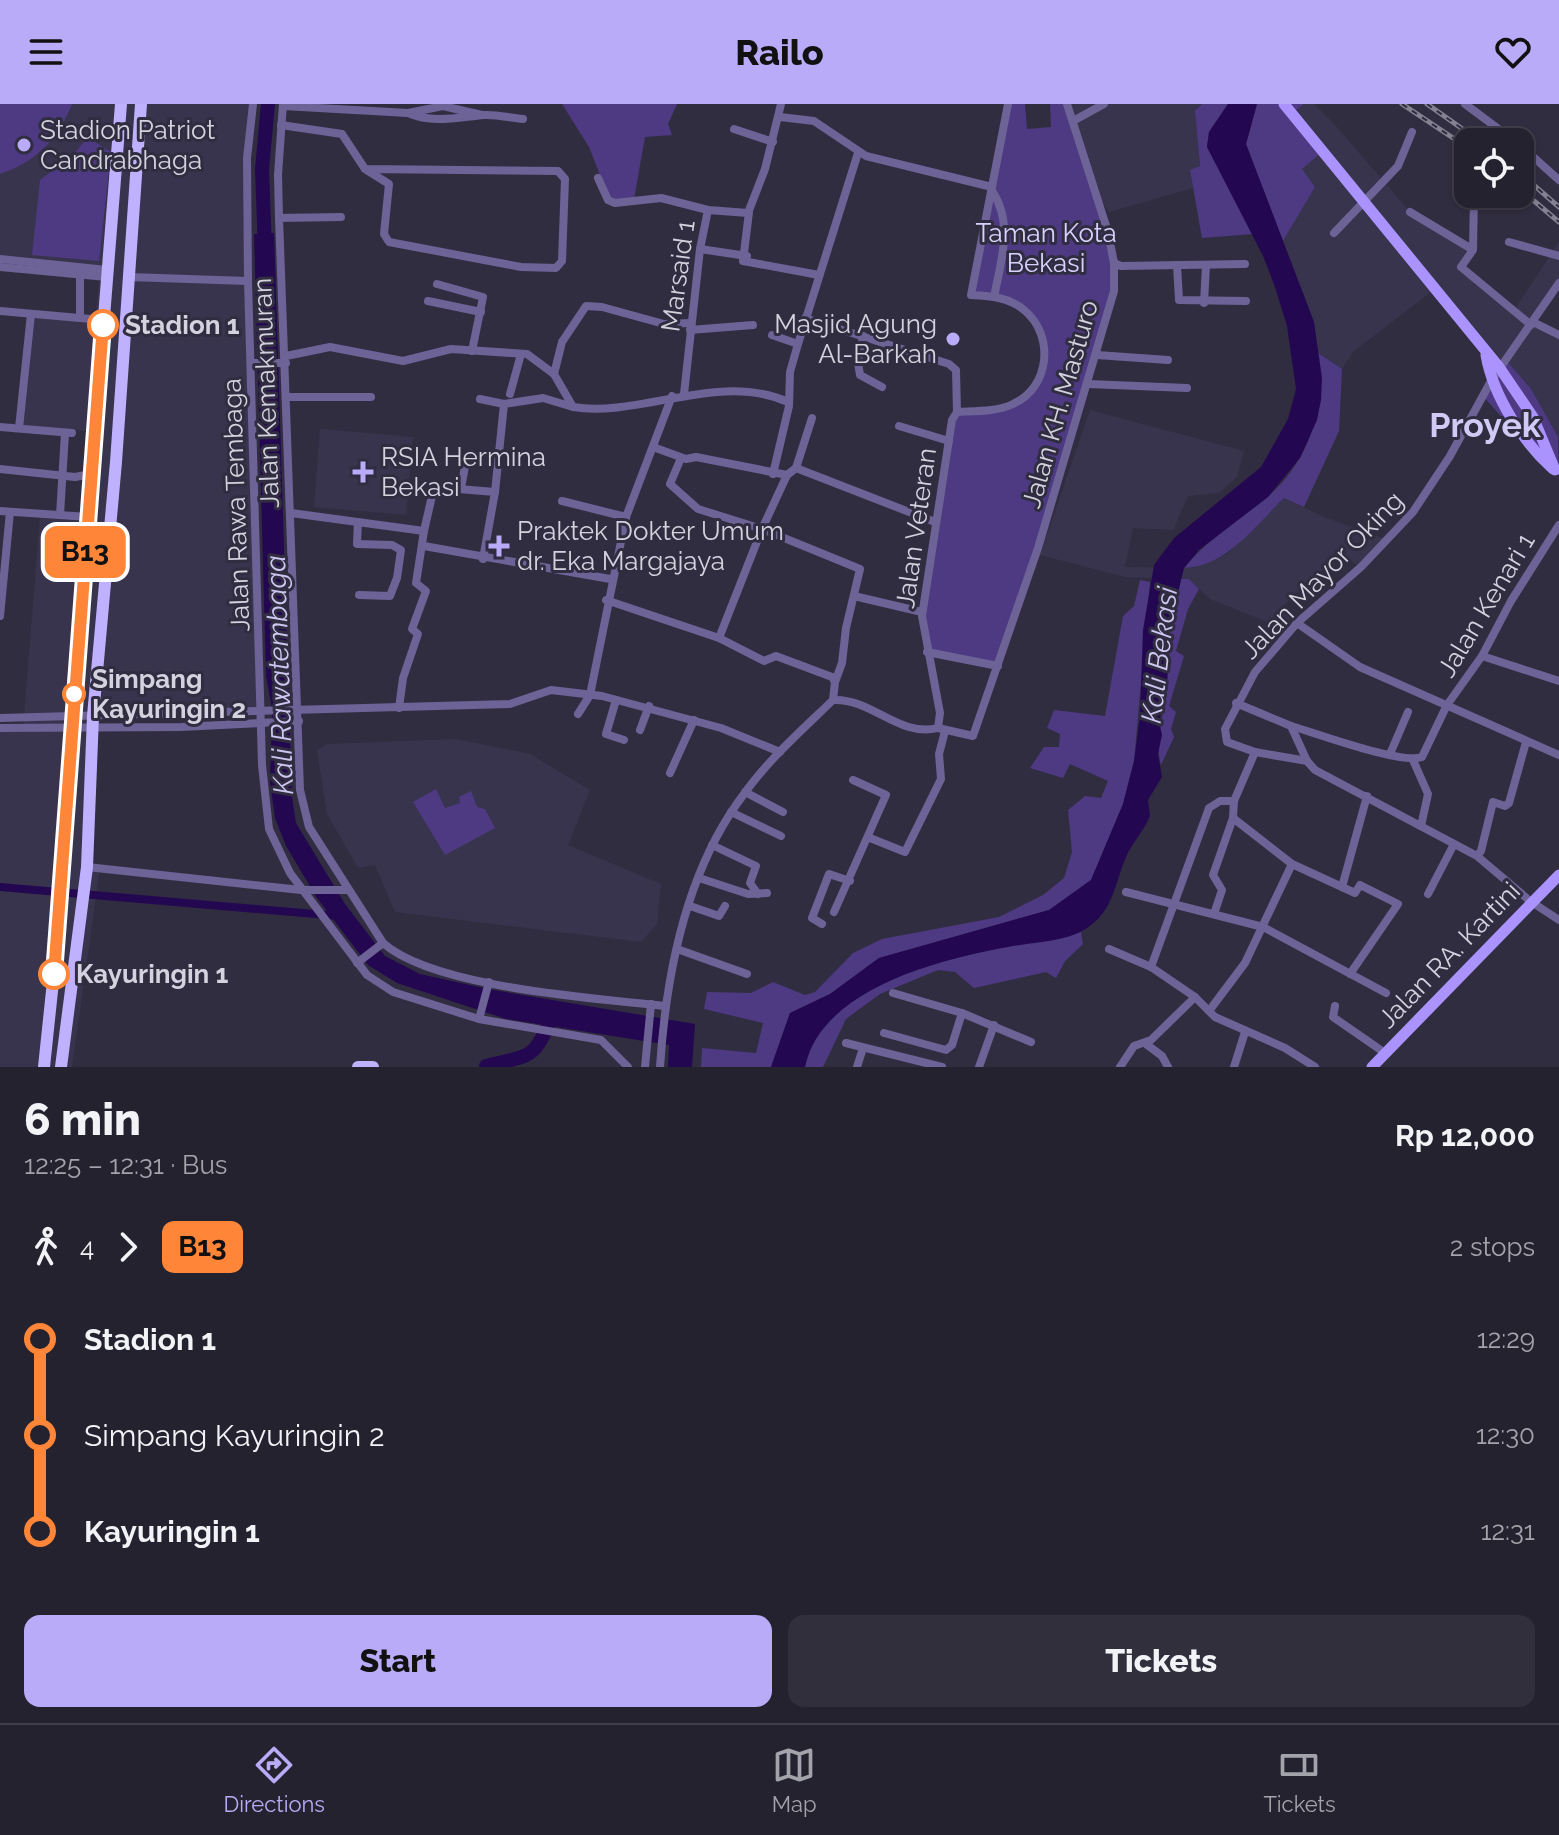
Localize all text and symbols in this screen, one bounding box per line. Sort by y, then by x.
icon: menu [24,30,68,74]
icon: heart [1491,30,1535,74]
text: Railo [735,31,824,73]
place label: Stadion Patriot Candrabhaga [40,115,215,175]
map controls [1454,128,1534,208]
button: locate [1454,128,1534,208]
marker: Stadion Patriot Candrabhaga [15,136,33,154]
street label: Marsaid 1 [655,218,701,334]
park label: Taman Kota Bekasi [975,218,1117,278]
street label: Jalan Kemakmuran [247,277,285,509]
street label: Jalan KH. Masturo [1016,297,1104,511]
place label: Masjid Agung Al-Barkah [774,309,937,369]
marker: Stadion 1 [88,310,118,340]
place label: Stadion 1 [125,310,240,340]
marker: Masjid Agung Al-Barkah [944,330,962,348]
street label: Jalan Rawa Tembaga [217,378,255,632]
district label: Proyek [1429,405,1542,445]
place label: RSIA Hermina Bekasi [381,442,546,502]
street label: Jalan Veteran [890,446,942,610]
marker: RSIA Hermina Bekasi [352,461,374,483]
street label: Jalan Mayor Oking [1235,485,1409,665]
place label: Praktek Dokter Umum dr. Eka Margajaya [517,516,784,576]
line badge: B13 [39,526,131,578]
street label: Jalan Kenari 1 [1431,528,1541,682]
text: B13 [61,535,109,568]
marker: Praktek Dokter Umum dr. Eka Margajaya [488,535,510,557]
water label: Kali Rawatembaga [259,555,300,795]
water label: Kali Bekasi [1135,584,1184,725]
place label: Simpang Kayuringin 2 [92,664,246,724]
marker: Simpang Kayuringin 2 [63,683,85,705]
street label: Jalan RA. Kartini [1372,876,1526,1034]
marker: Kayuringin 1 [39,959,69,989]
place label: Kayuringin 1 [76,959,229,989]
text: 6 min [24,1094,141,1145]
text: Rp 12,000 [1395,1118,1535,1153]
text: 12:25 – 12:31 · Bus [24,1150,227,1180]
icon: walk [24,1225,68,1269]
icon: forward [106,1225,150,1269]
text: B13 [178,1230,227,1263]
text: 4 [80,1232,94,1262]
text: 2 stops [1450,1232,1535,1262]
text: Stadion 1 [84,1322,216,1357]
text: 12:29 [1477,1324,1535,1354]
text: Simpang Kayuringin 2 [84,1418,385,1453]
text: 12:30 [1476,1420,1535,1450]
text: Kayuringin 1 [84,1514,260,1549]
text: 12:31 [1480,1516,1535,1546]
button: Start [24,1615,772,1707]
button: Tickets [788,1615,1535,1707]
tab: Directions [223,1743,325,1817]
tab: Map [772,1743,817,1817]
tab: Tickets [1263,1743,1336,1817]

